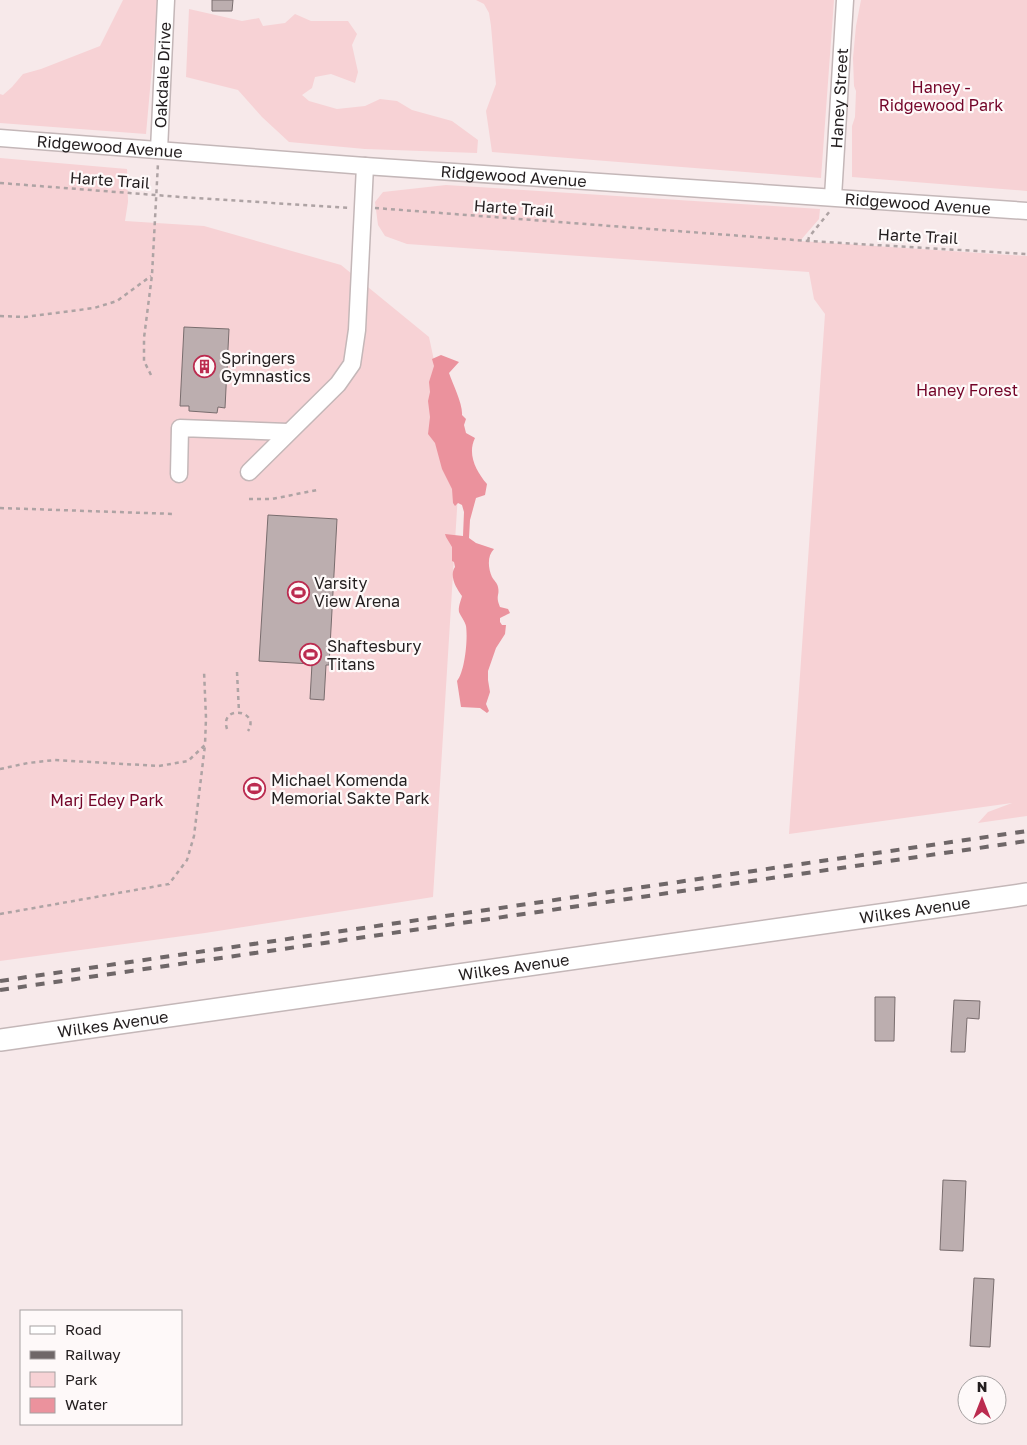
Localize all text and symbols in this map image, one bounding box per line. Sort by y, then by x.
street label: Oakdale Drive [150,21,175,129]
street label: Haney Street [826,47,852,149]
park label: Haney - Ridgewood Park [879,77,1003,115]
street label: Ridgewood Avenue [36,131,183,162]
street label: Ridgewood Avenue [440,161,587,191]
street label: Harte Trail [69,167,151,193]
street label: Ridgewood Avenue [844,189,991,219]
street label: Harte Trail [473,195,555,221]
street label: Harte Trail [877,224,959,248]
place label: Springers Gymnastics [221,348,311,386]
building icon: Springers Gymnastics [193,355,217,379]
park label: Haney Forest [916,380,1018,400]
place label: Varsity View Arena [314,573,400,611]
sports icon: Varsity View Arena [286,580,310,604]
place label: Shaftesbury Titans [327,636,422,674]
sports icon: Shaftesbury Titans [299,643,323,667]
place label: Michael Komenda Memorial Sakte Park [271,770,429,808]
sports icon: Michael Komenda Memorial Sakte Park [243,777,267,801]
park label: Marj Edey Park [50,790,164,810]
street label: Wilkes Avenue [858,892,972,928]
street label: Wilkes Avenue [457,949,571,985]
street label: Wilkes Avenue [56,1006,170,1042]
legend [20,1310,182,1425]
text: Road [65,1320,102,1338]
text: Railway [65,1345,121,1363]
text: Park [65,1370,98,1388]
north arrow [957,1375,1007,1425]
text: N [977,1378,987,1395]
text: Water [65,1395,108,1413]

